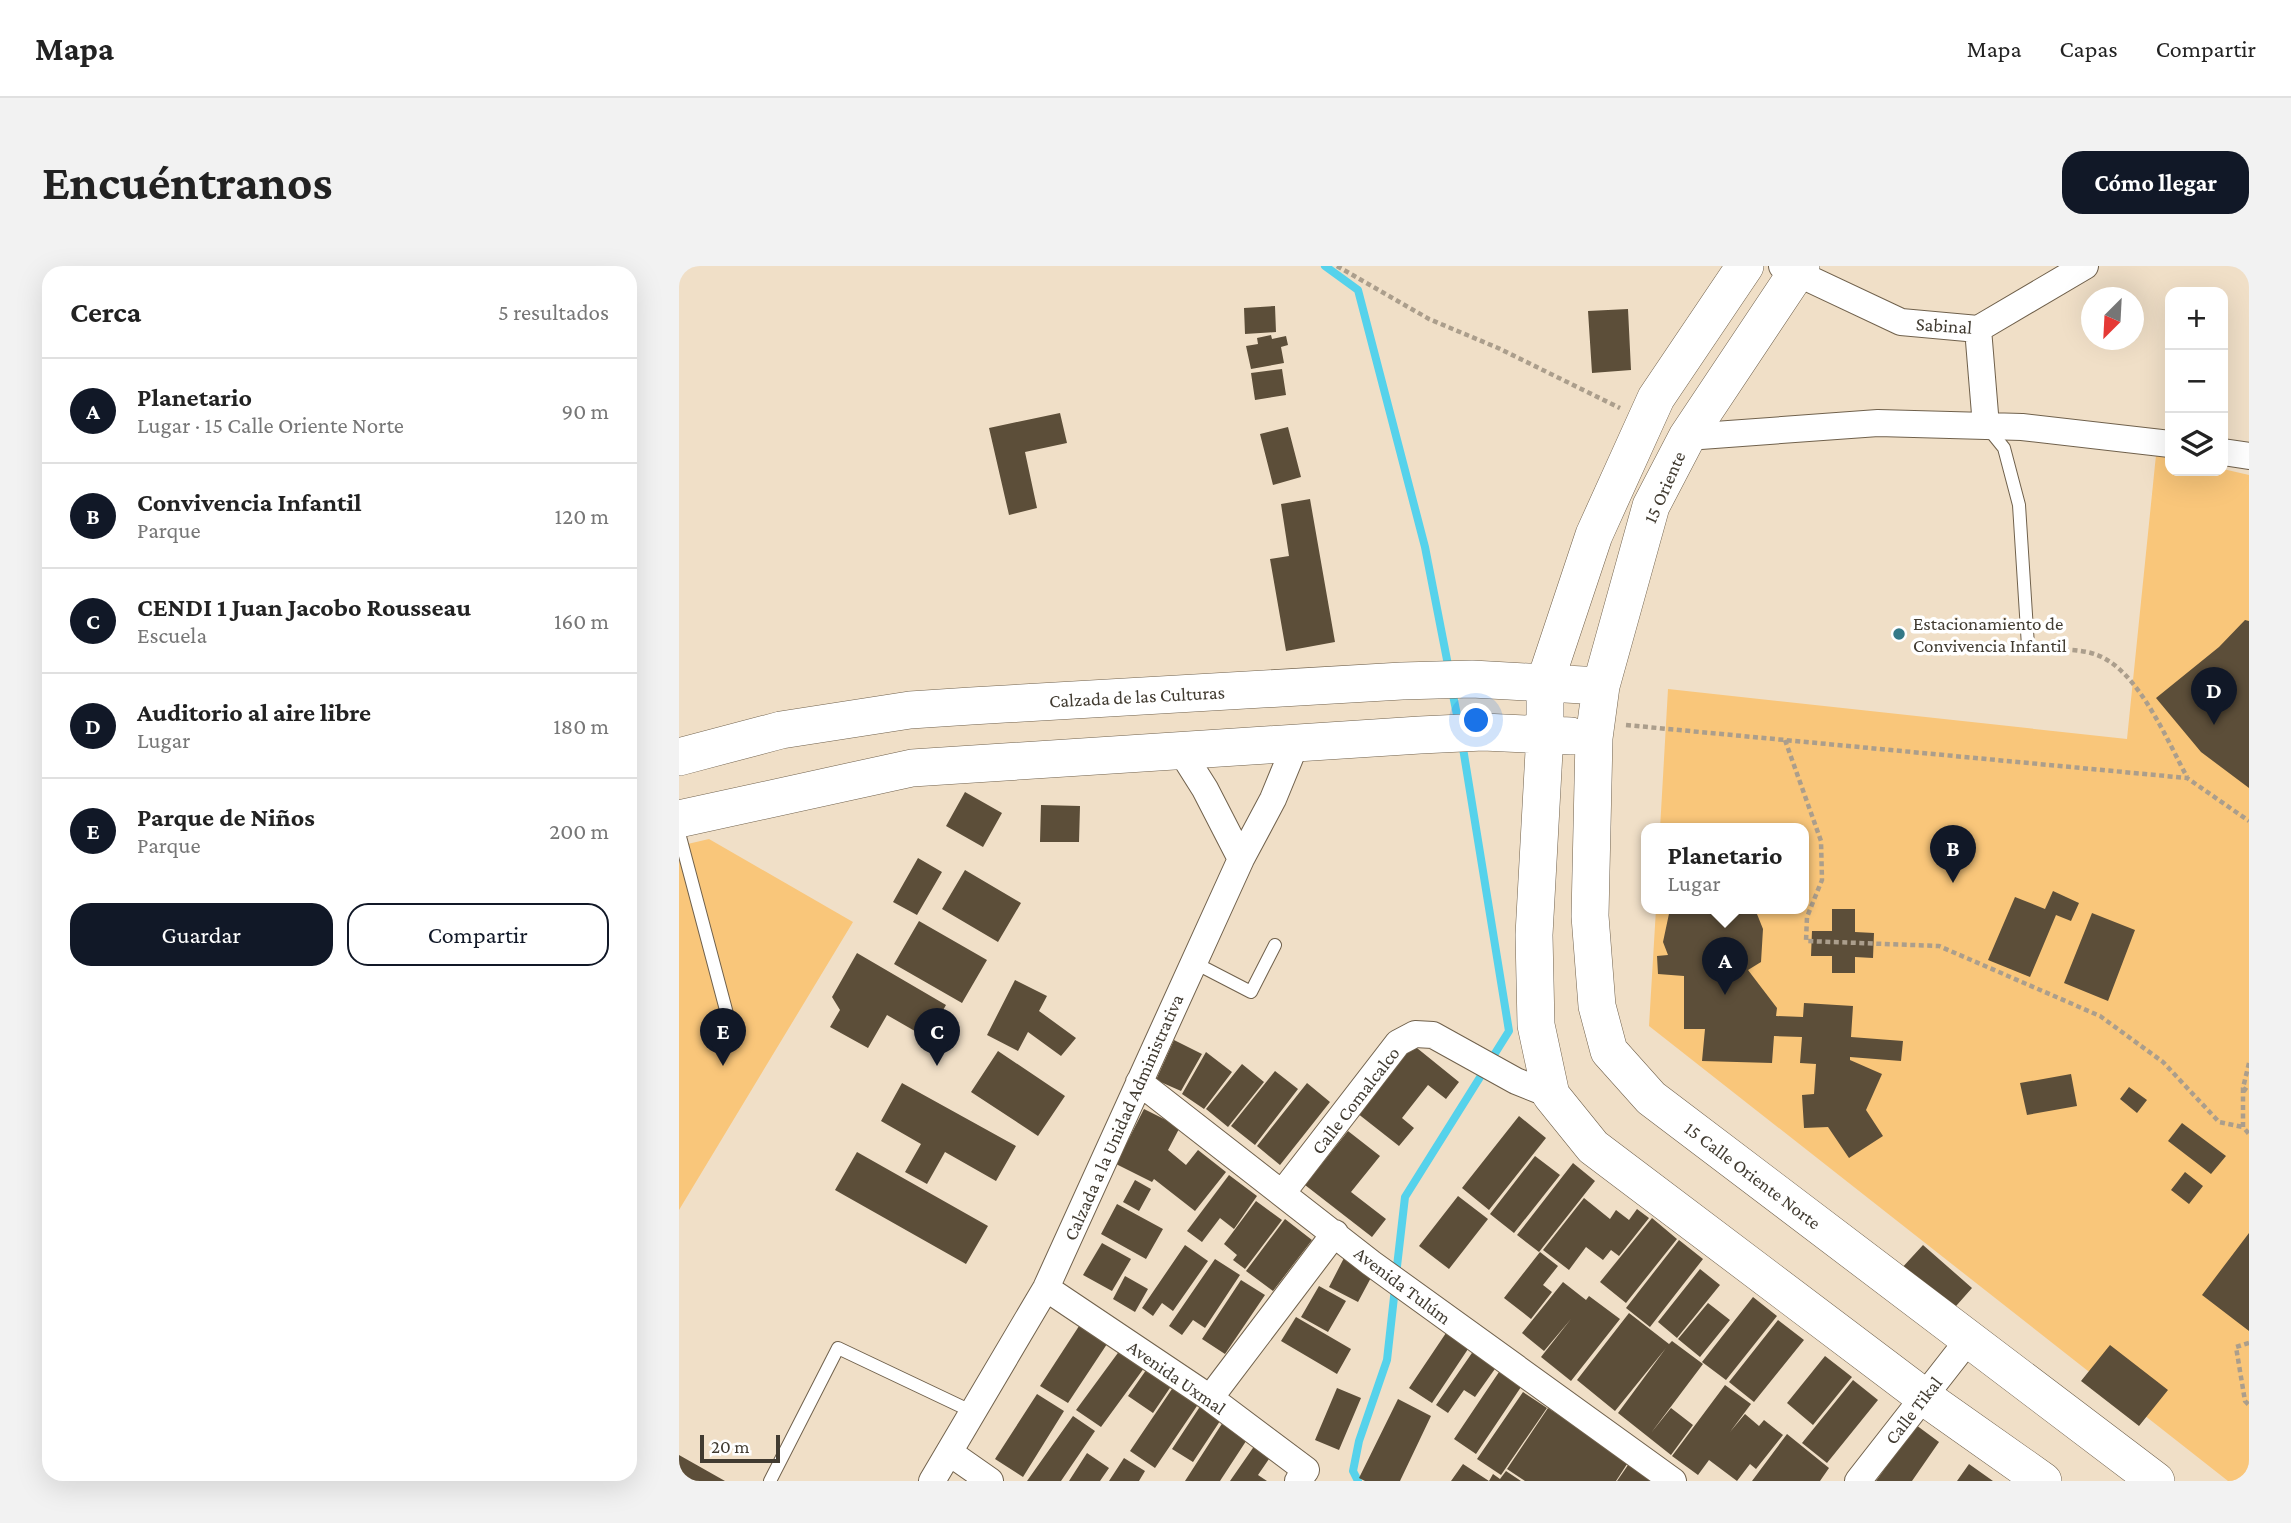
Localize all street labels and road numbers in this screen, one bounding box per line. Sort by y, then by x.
street label: Sabinal [1915,313,1973,338]
street label: 15 Oriente [1639,448,1690,526]
street label: Calzada de las Culturas [1049,681,1225,712]
street label: Calzada a la Unidad Administrativa [1059,991,1188,1244]
street label: Calle Comalcalco [1307,1043,1404,1158]
street label: 15 Calle Oriente Norte [1681,1117,1825,1233]
street label: Avenida Tulúm [1350,1242,1455,1329]
street label: Avenida Uxmal [1124,1336,1230,1419]
street label: Calle Tikal [1881,1372,1946,1448]

